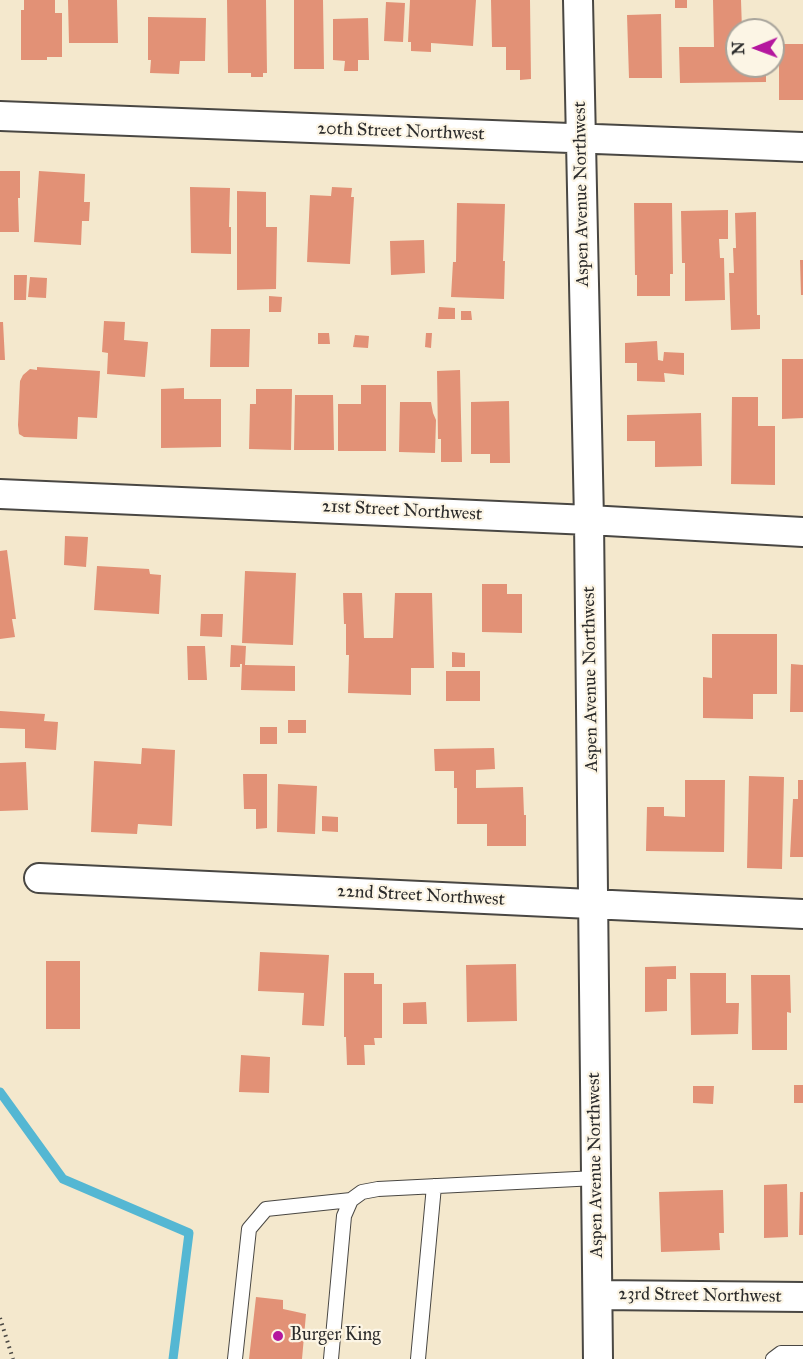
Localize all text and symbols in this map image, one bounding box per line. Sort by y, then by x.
north arrow [725,18,785,78]
text: N [729,41,748,55]
street label: Aspen Avenue Northwest [570,101,594,287]
street label: 20th Street Northwest [317,118,485,146]
street label: 21st Street Northwest [321,496,483,526]
street label: Aspen Avenue Northwest [579,586,603,772]
street label: 22nd Street Northwest [337,881,505,911]
street label: Aspen Avenue Northwest [584,1072,608,1258]
street label: 23rd Street Northwest [618,1284,782,1308]
place label: Burger King [290,1325,381,1347]
marker: Burger King [271,1329,285,1343]

